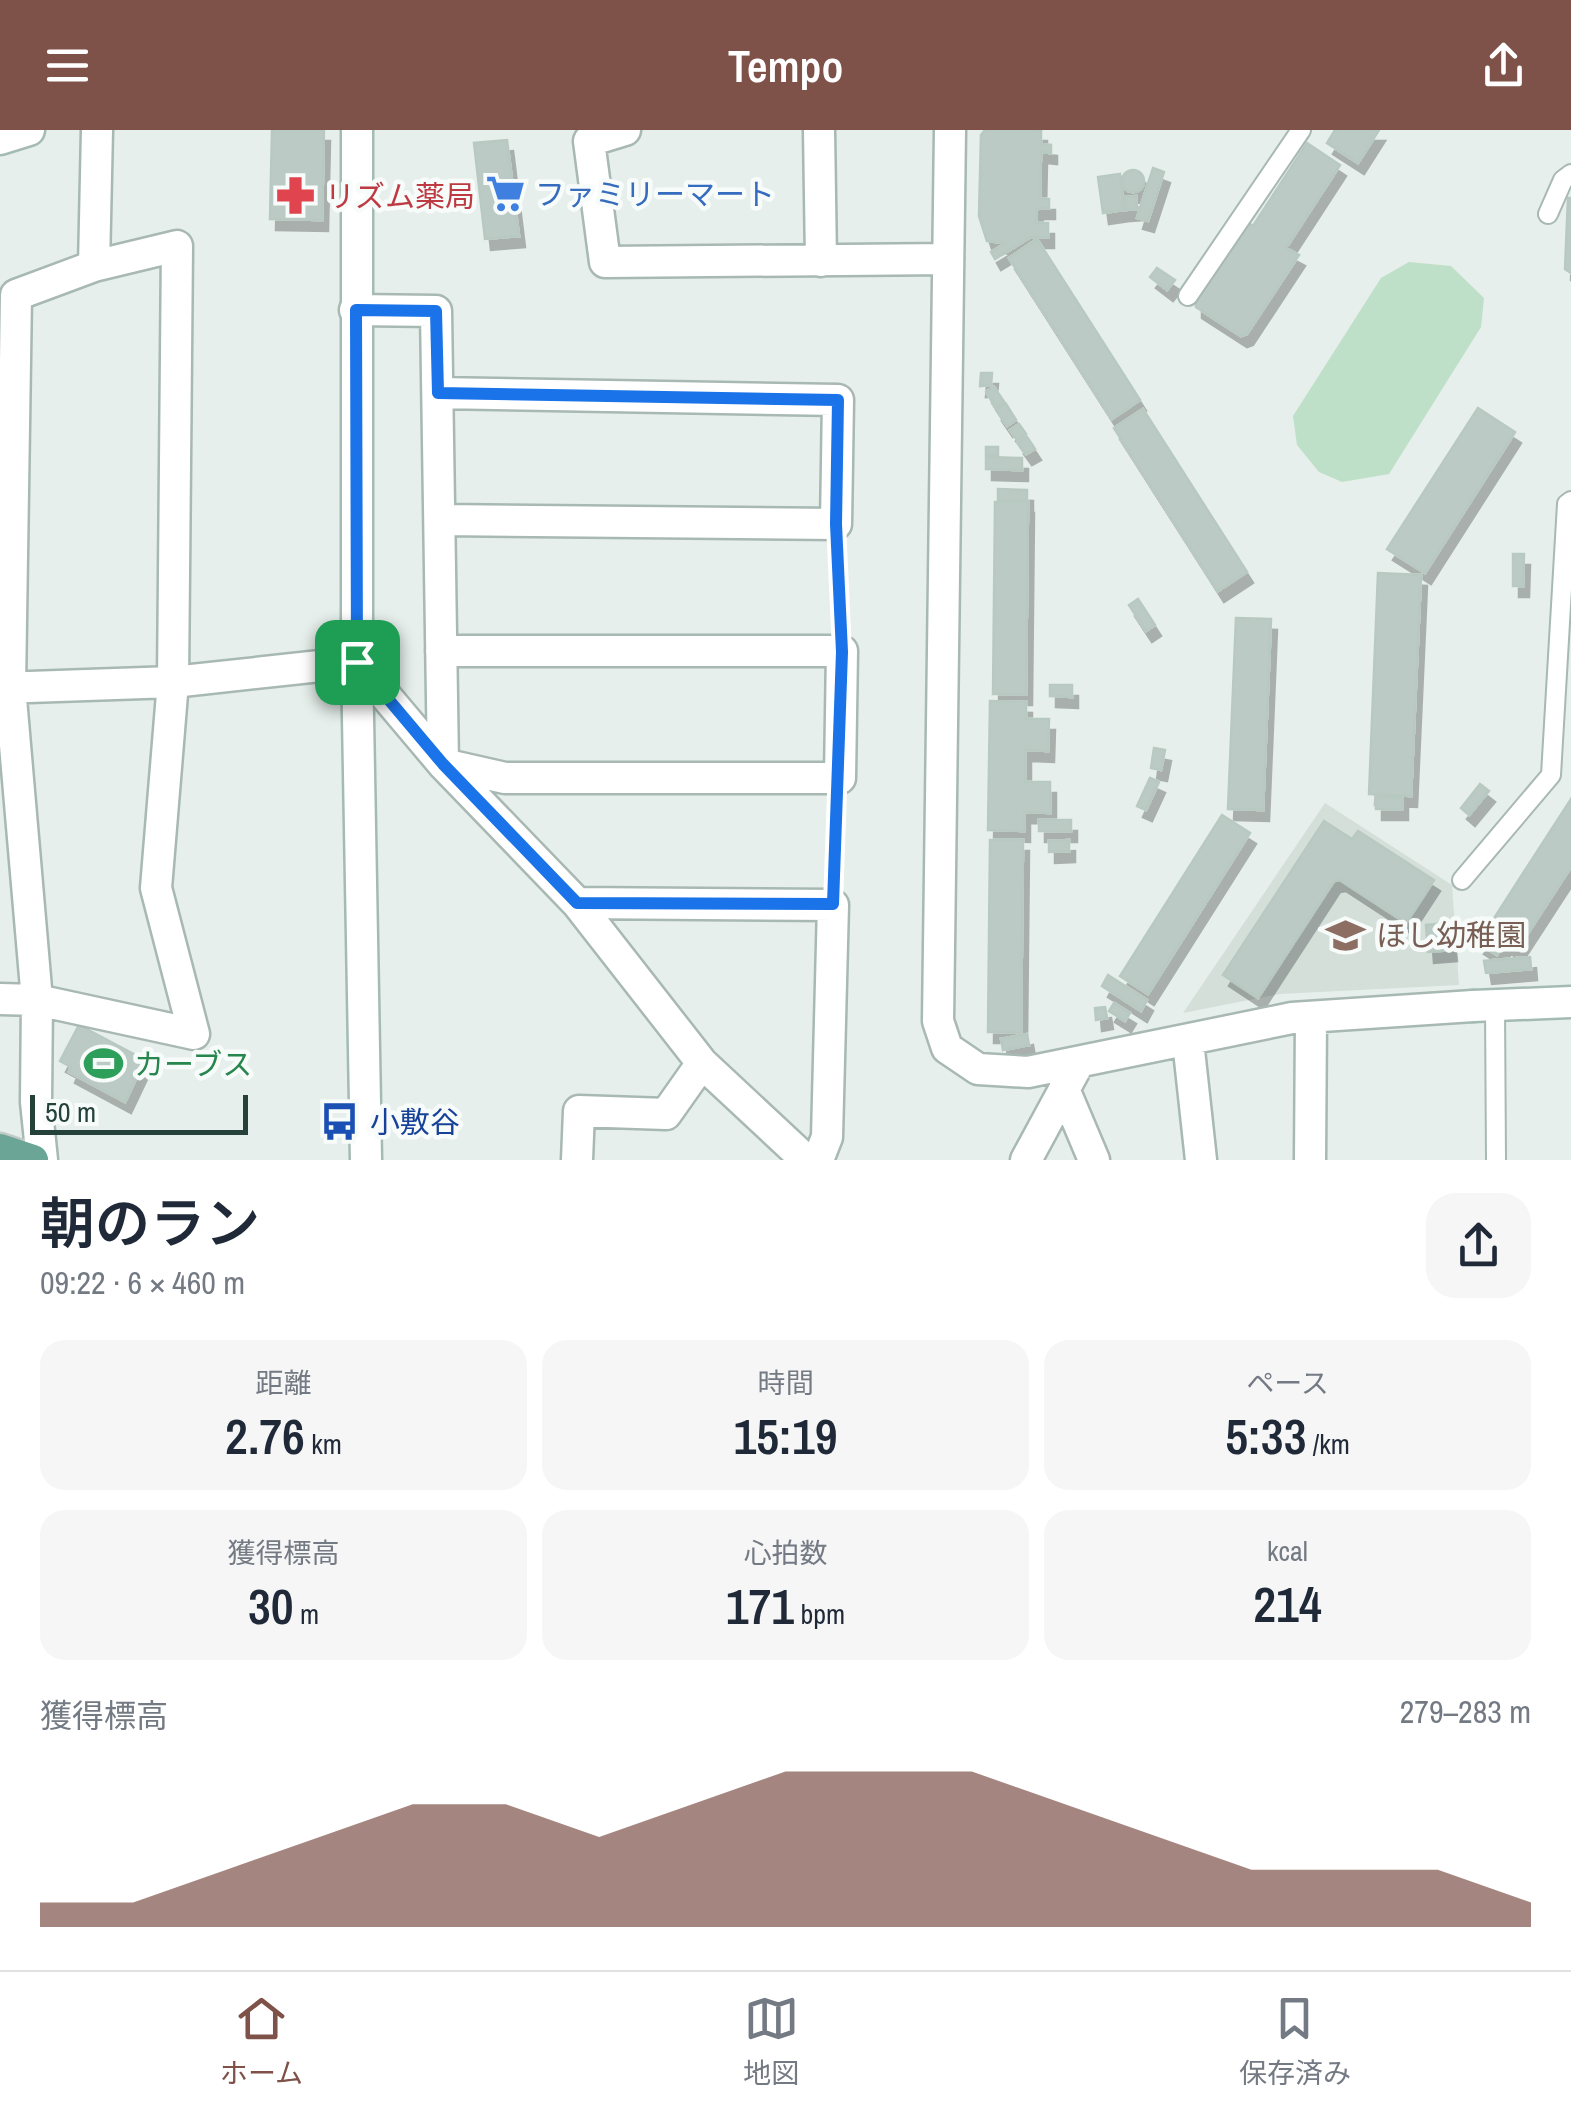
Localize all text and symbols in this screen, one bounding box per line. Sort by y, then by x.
text: Tempo [728,35,843,96]
icon: menu [40,38,95,93]
icon: share [1476,38,1531,93]
supermarket icon: ファミリーマート [484,173,526,215]
place label: ファミリーマート [535,174,775,214]
pharmacy icon: リズム薬局 [274,175,316,217]
place label: リズム薬局 [325,176,475,216]
pin [315,620,400,705]
icon: arrive [330,635,385,690]
school or university icon: ほし幼稚園 [1325,914,1367,956]
place label: ほし幼稚園 [1376,915,1526,955]
sports icon: カーブス [83,1043,125,1085]
place label: カーブス [134,1044,252,1084]
scale bar [30,1090,248,1134]
text: 50 m [45,1093,96,1131]
bus stop icon: 小敷谷 [319,1101,361,1143]
place label: 小敷谷 [370,1102,460,1142]
text: 朝のラン [40,1186,260,1260]
button: share [1426,1193,1531,1298]
text: 09:22 · 6 × 460 m [40,1261,245,1304]
text: 距離 [255,1364,312,1402]
text: 時間 [757,1364,814,1402]
text: ペース [1246,1364,1329,1402]
text: 2.76 [225,1402,305,1470]
text: 15:19 [733,1402,838,1470]
text: 5:33 [1225,1402,1306,1470]
text: km [305,1425,342,1463]
text: /km [1306,1425,1350,1463]
text: kcal [1267,1532,1308,1570]
text: 獲得標高 [227,1534,340,1572]
text: 心拍数 [743,1534,828,1572]
text: 214 [1253,1570,1322,1638]
text: 30 [248,1572,294,1640]
text: 171 [726,1572,794,1640]
text: m [294,1595,319,1633]
text: bpm [794,1595,845,1633]
text: 279–283 m [1400,1690,1531,1733]
text: 獲得標高 [40,1694,168,1737]
tab: ホーム [220,1991,303,2092]
tab: 地図 [743,1991,799,2092]
tab: 保存済み [1239,1991,1351,2092]

